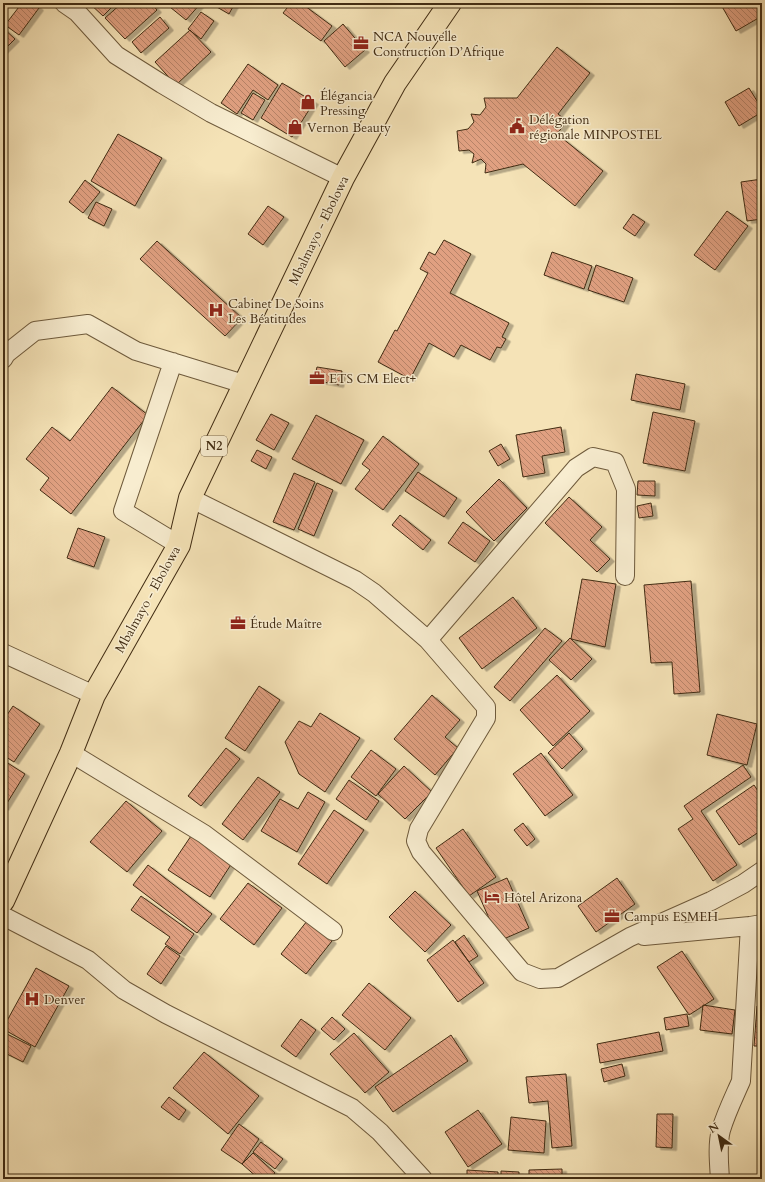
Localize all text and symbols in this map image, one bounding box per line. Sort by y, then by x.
place label: NCA Nouvelle Construction D’Afrique [373,28,504,61]
office icon: NCA Nouvelle Construction D’Afrique [352,34,370,52]
place label: Élégancia Pressing [320,87,373,120]
shop icon: Élégancia Pressing [299,93,317,111]
place label: Délégation régionale MINPOSTEL [529,111,662,144]
public building icon: Délégation régionale MINPOSTEL [508,117,526,135]
shop icon: Vernon Beauty [286,118,304,136]
place label: Vernon Beauty [307,119,391,137]
street label: Mbalmayo - Ebolowa [285,172,353,288]
place label: Cabinet De Soins Les Béatitudes [228,295,324,328]
hospital icon: Cabinet De Soins Les Béatitudes [207,301,225,319]
office icon: ETS CM Elect+ [308,369,326,387]
place label: ETS CM Elect+ [329,370,417,388]
road number: N2 [201,436,227,456]
street label: Mbalmayo - Ebolowa [111,542,185,656]
office icon: Étude Maître [229,614,247,632]
place label: Étude Maître [250,615,322,633]
hotel icon: Hôtel Arizona [483,888,501,906]
place label: Hôtel Arizona [504,889,583,907]
office icon: Campus ESMEH [603,907,621,925]
place label: Campus ESMEH [624,908,718,926]
hospital icon: Denver [23,990,41,1008]
place label: Denver [44,991,85,1009]
north arrow [699,1116,739,1156]
text: N [706,1119,722,1137]

